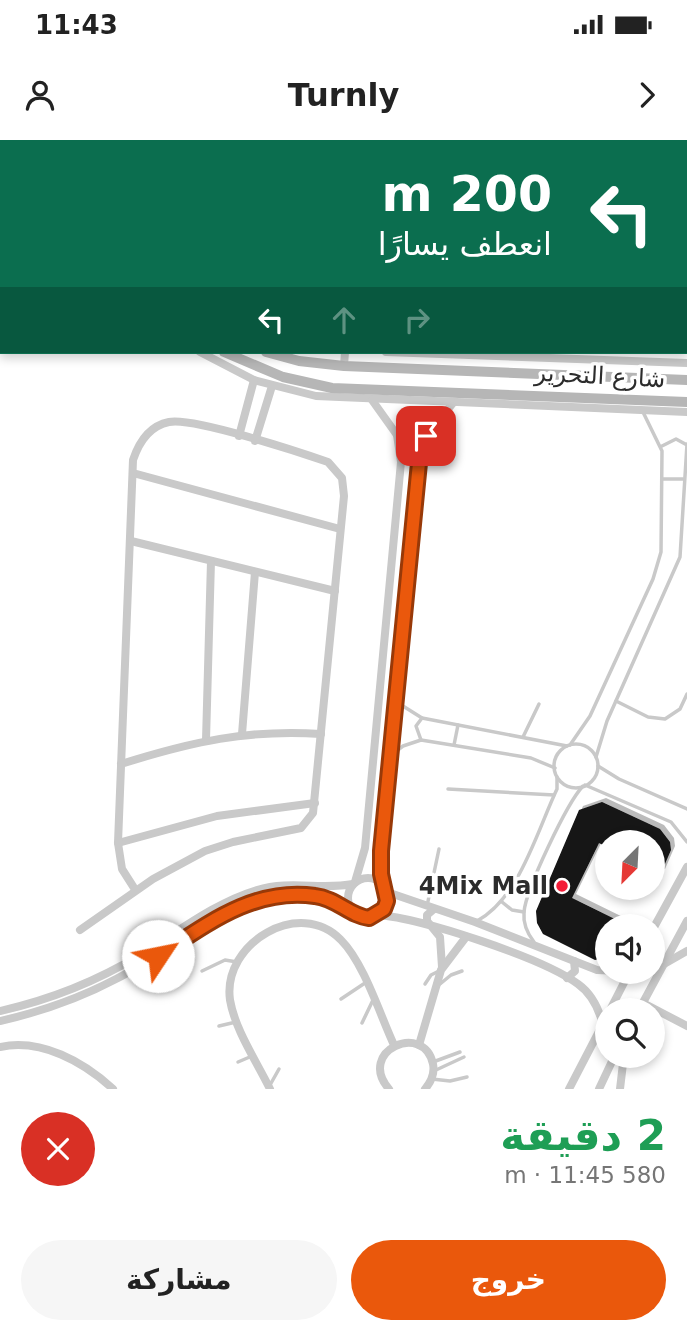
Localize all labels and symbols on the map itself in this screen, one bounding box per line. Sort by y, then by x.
street label: شارع التحرير [533,359,666,393]
pin [396,406,456,466]
north arrow [595,830,665,900]
place label: 4Mix Mall [419,872,548,900]
marker: 4Mix Mall [554,878,570,894]
position arrow [121,919,195,993]

